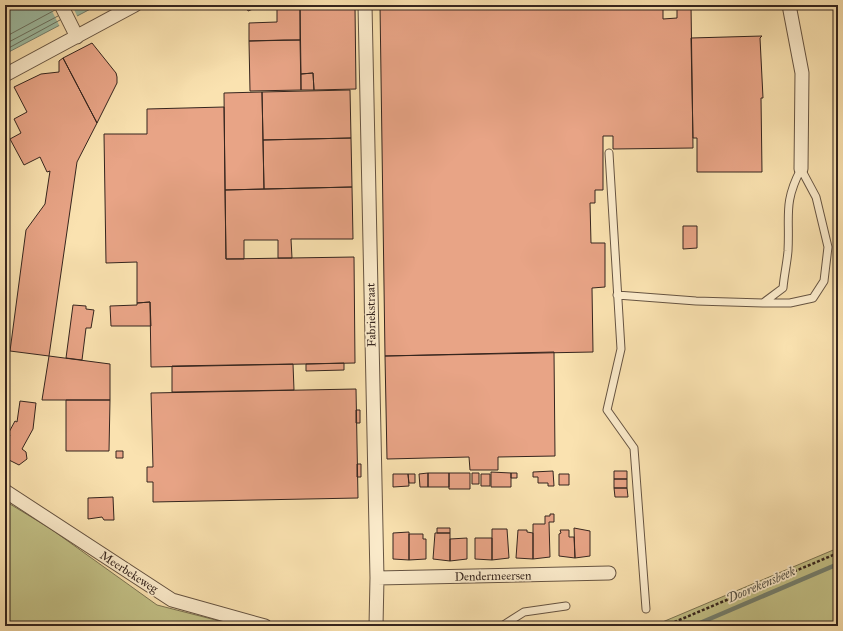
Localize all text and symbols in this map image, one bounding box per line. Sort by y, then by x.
street label: Fabriekstraat [363,282,379,347]
street label: Meerbekeweg [97,548,161,597]
water label: Doorekensbeek [724,563,798,607]
street label: Dendermeersen [454,568,532,584]

